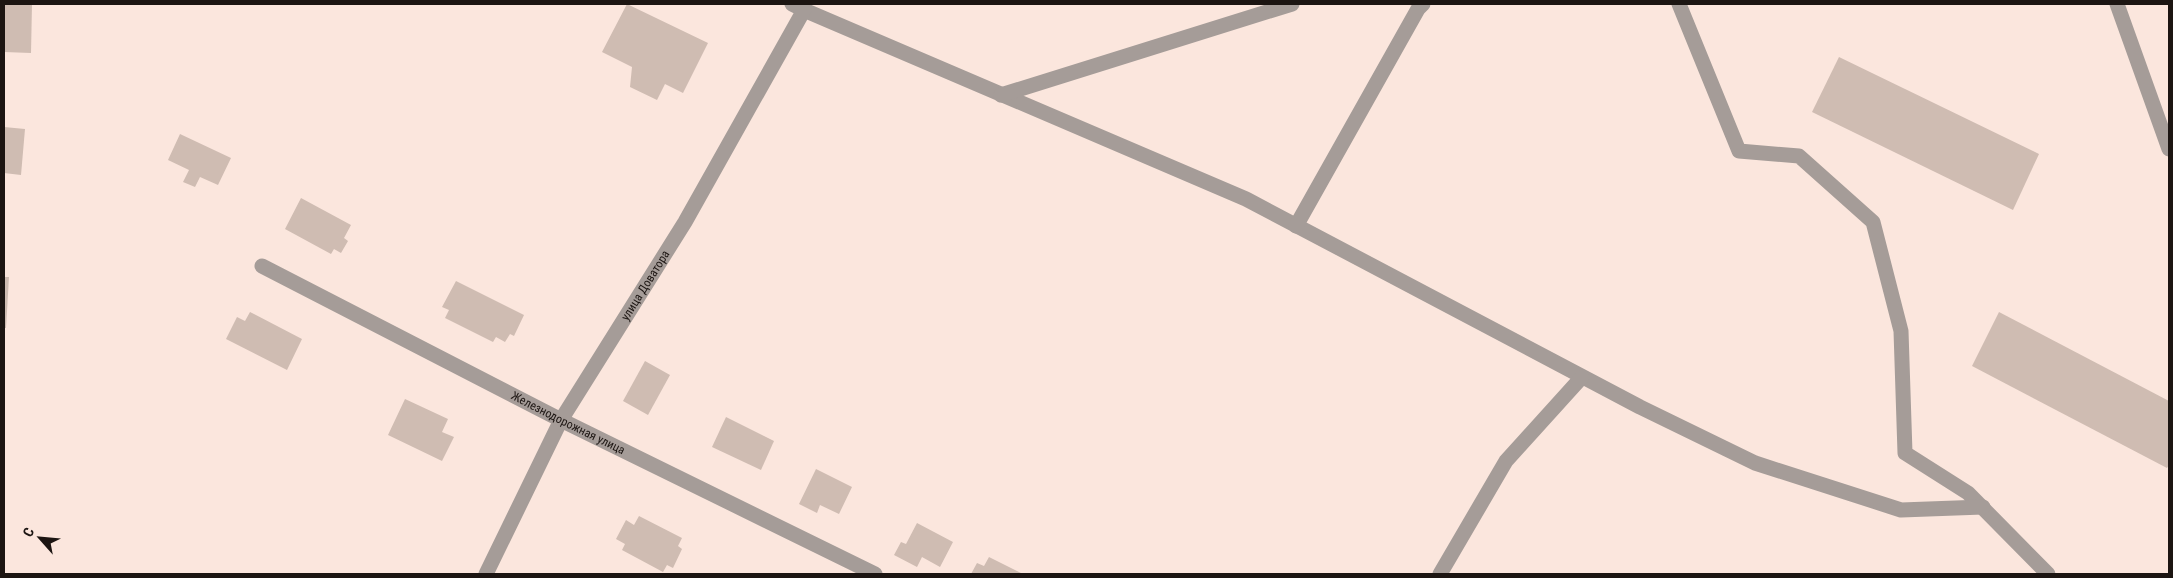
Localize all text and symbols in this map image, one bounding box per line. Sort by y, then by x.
street label: улица Доватора [618,248,673,323]
street label: Железнодорожная улица [509,389,628,457]
north arrow [15,513,65,563]
text: С [19,525,37,539]

